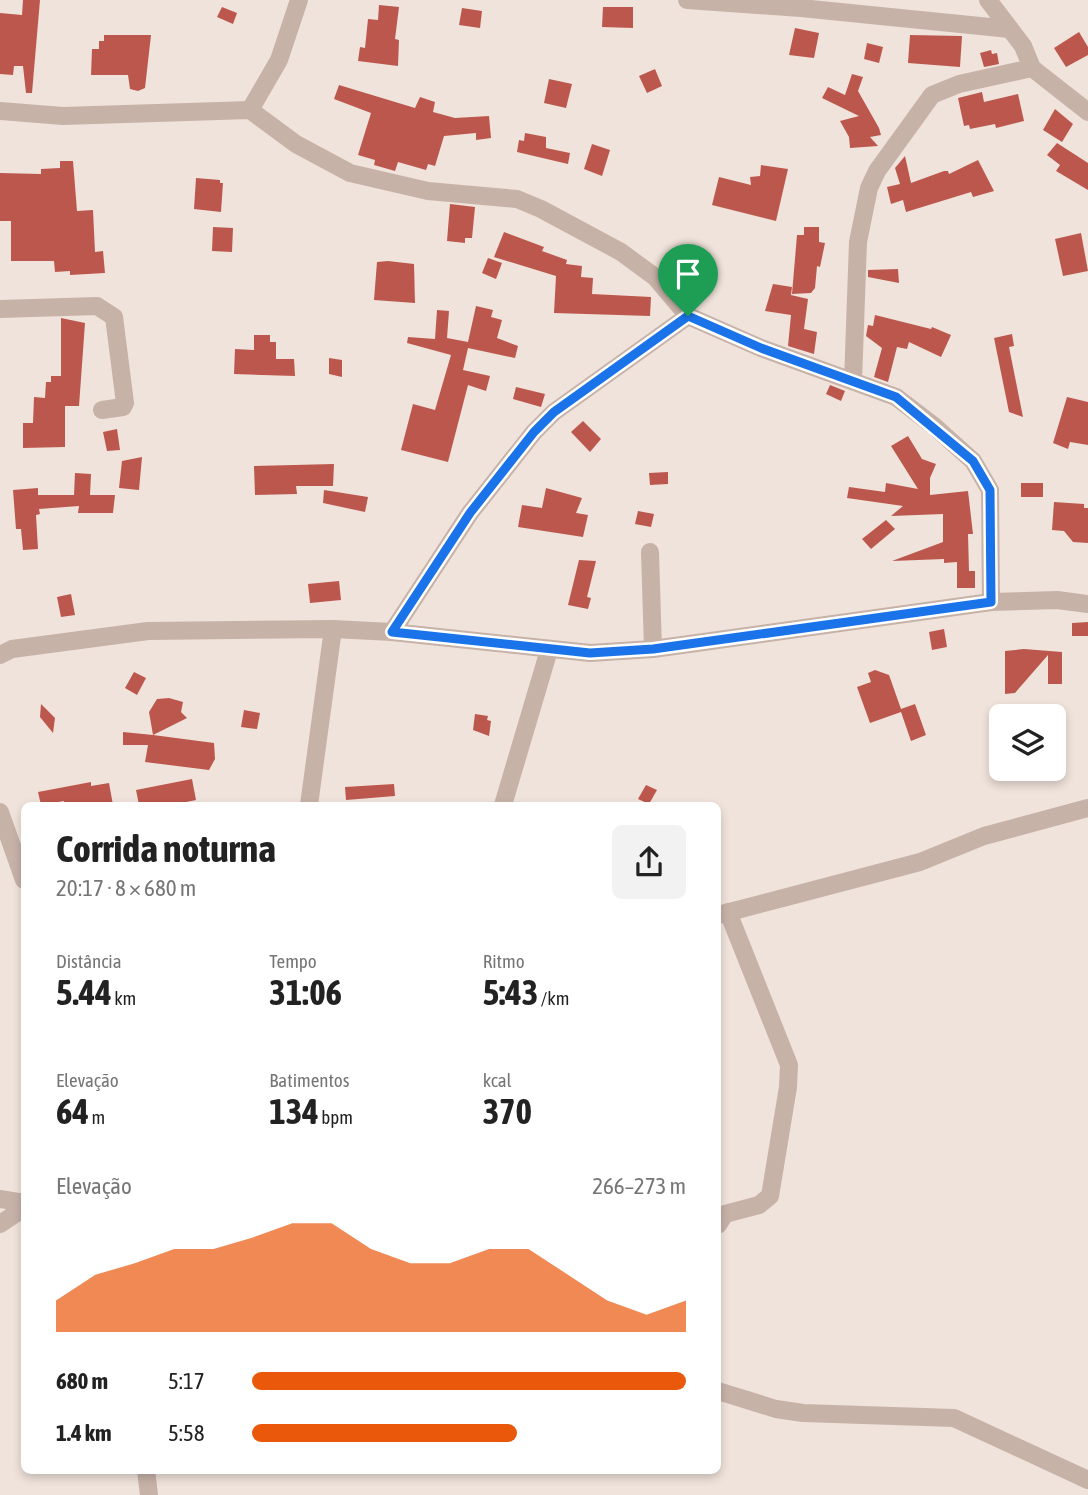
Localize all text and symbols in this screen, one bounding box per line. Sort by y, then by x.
pin [658,244,718,316]
icon: arrive [669,255,707,293]
map controls [989,704,1066,781]
button: layers [989,704,1066,781]
button: share [612,825,686,899]
text: Corrida noturna [56,827,276,870]
text: 20:17 · 8 × 680 m [56,875,196,901]
text: Distância [56,950,121,972]
text: Tempo [269,950,317,972]
text: Ritmo [483,950,525,972]
text: 5.44 [56,972,112,1012]
text: 31:06 [269,972,342,1012]
text: 5:43 [483,972,538,1012]
text: km [112,987,136,1009]
text: /km [538,987,569,1009]
text: Elevação [56,1069,119,1091]
text: Batimentos [269,1069,349,1091]
text: kcal [483,1069,512,1091]
text: 64 [56,1091,89,1131]
text: 134 [269,1091,319,1131]
text: 370 [483,1091,532,1131]
text: m [89,1106,105,1128]
text: bpm [319,1106,353,1128]
text: Elevação [56,1173,132,1199]
text: 266–273 m [592,1173,686,1199]
text: 680 m [56,1368,108,1394]
text: 5:17 [168,1368,205,1394]
text: 1.4 km [56,1420,112,1446]
text: 5:58 [168,1420,205,1446]

